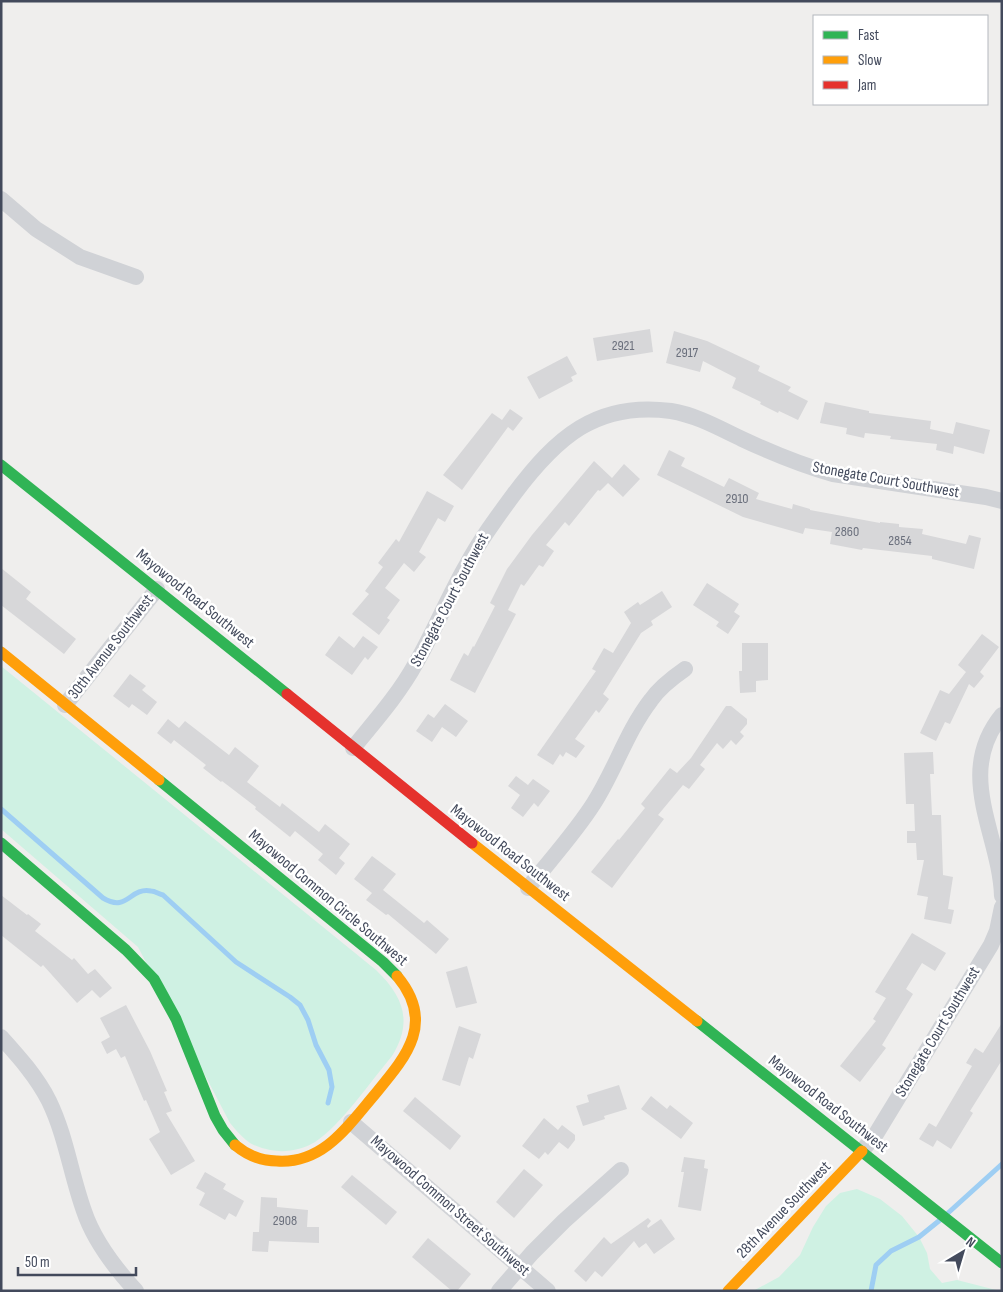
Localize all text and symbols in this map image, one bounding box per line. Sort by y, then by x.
legend [813,15,988,105]
text: Fast [858,26,880,45]
text: Slow [858,51,882,70]
text: Jam [857,76,876,95]
house number: 2921 [612,337,634,354]
house number: 2917 [676,344,699,361]
street label: Stonegate Court Southwest [811,458,961,502]
house number: 2910 [725,490,749,507]
house number: 2860 [835,523,859,540]
street label: Stonegate Court Southwest [407,530,493,670]
house number: 2854 [888,532,912,549]
street label: Mayowood Road Southwest [132,545,258,653]
street label: 30th Avenue Southwest [64,591,158,703]
street label: Mayowood Road Southwest [446,800,574,906]
street label: Mayowood Common Circle Southwest [245,826,411,970]
street label: Stonegate Court Southwest [892,963,984,1101]
street label: Mayowood Road Southwest [764,1051,892,1157]
street label: Mayowood Common Street Southwest [367,1132,534,1280]
street label: 28th Avenue Southwest [733,1157,835,1262]
house number: 2908 [273,1212,297,1229]
north arrow [938,1227,988,1277]
text: N [963,1233,979,1251]
scale bar [18,1244,135,1276]
text: 50 m [25,1253,50,1272]

